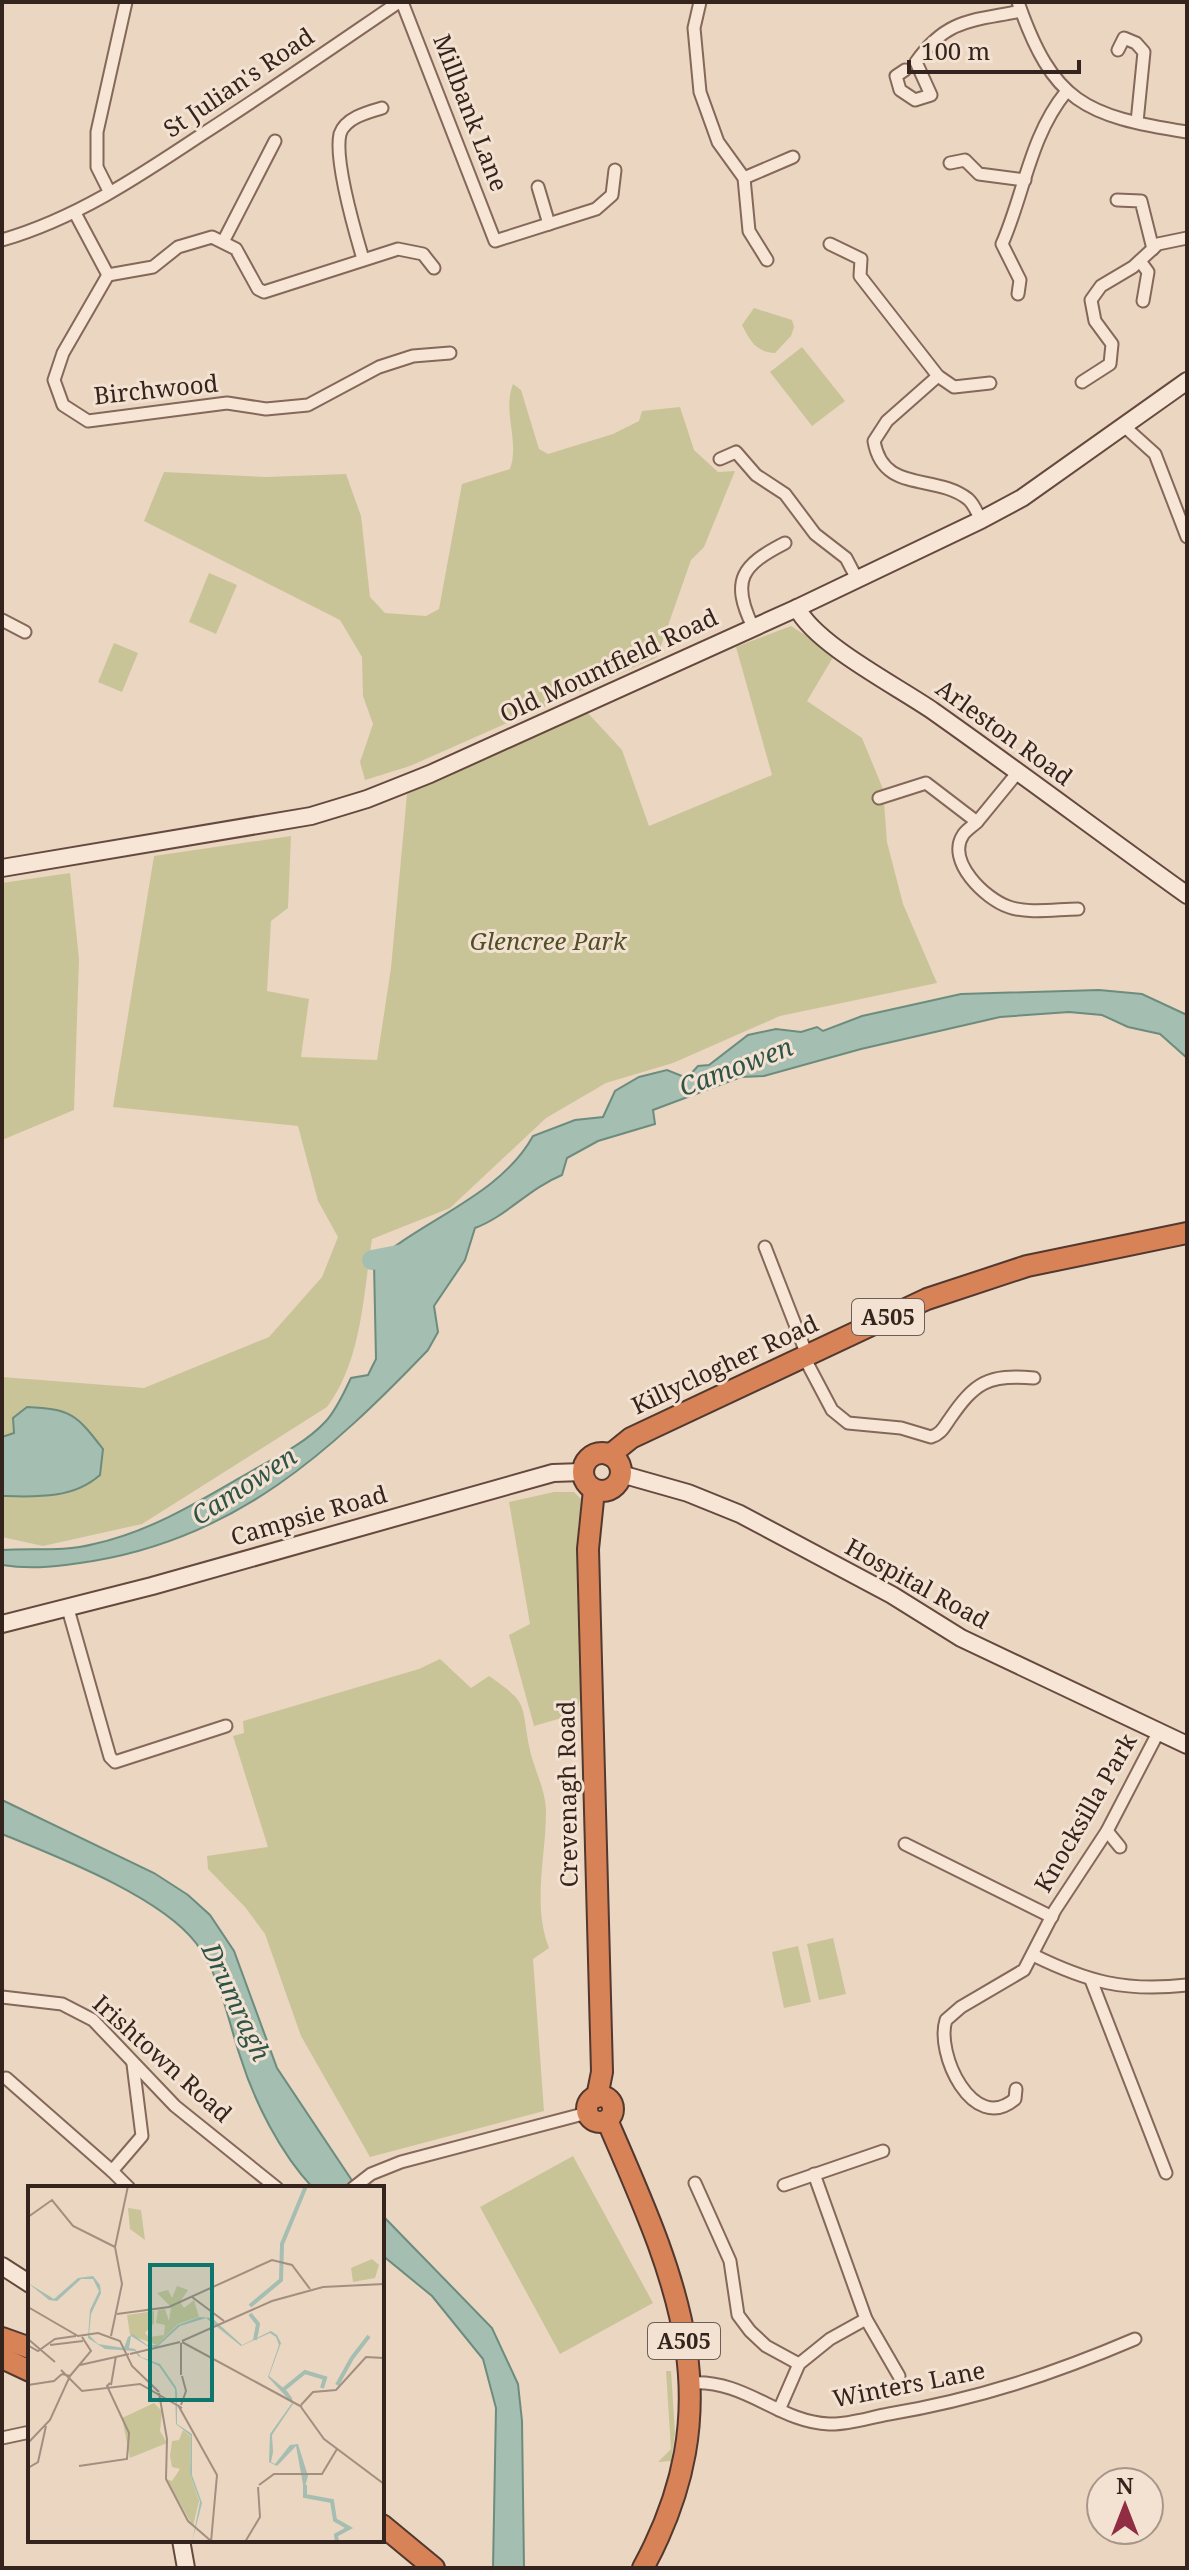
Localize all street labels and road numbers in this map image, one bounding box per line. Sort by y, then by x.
street label: St Julian's Road [156,19,320,144]
street label: Millbank Lane [426,29,517,196]
street label: Birchwood [92,366,220,411]
street label: Old Mountfield Road [494,600,723,730]
street label: Arleston Road [930,671,1080,793]
road number: A505 [852,1299,924,1335]
street label: Killyclogher Road [626,1306,823,1421]
street label: Campsie Road [227,1476,391,1553]
street label: Hospital Road [840,1530,996,1636]
street label: Crevenagh Road [548,1700,585,1888]
street label: Knocksilla Park [1026,1726,1144,1898]
street label: Irishtown Road [86,1987,240,2129]
road number: A505 [648,2323,720,2359]
street label: Winters Lane [830,2353,988,2414]

